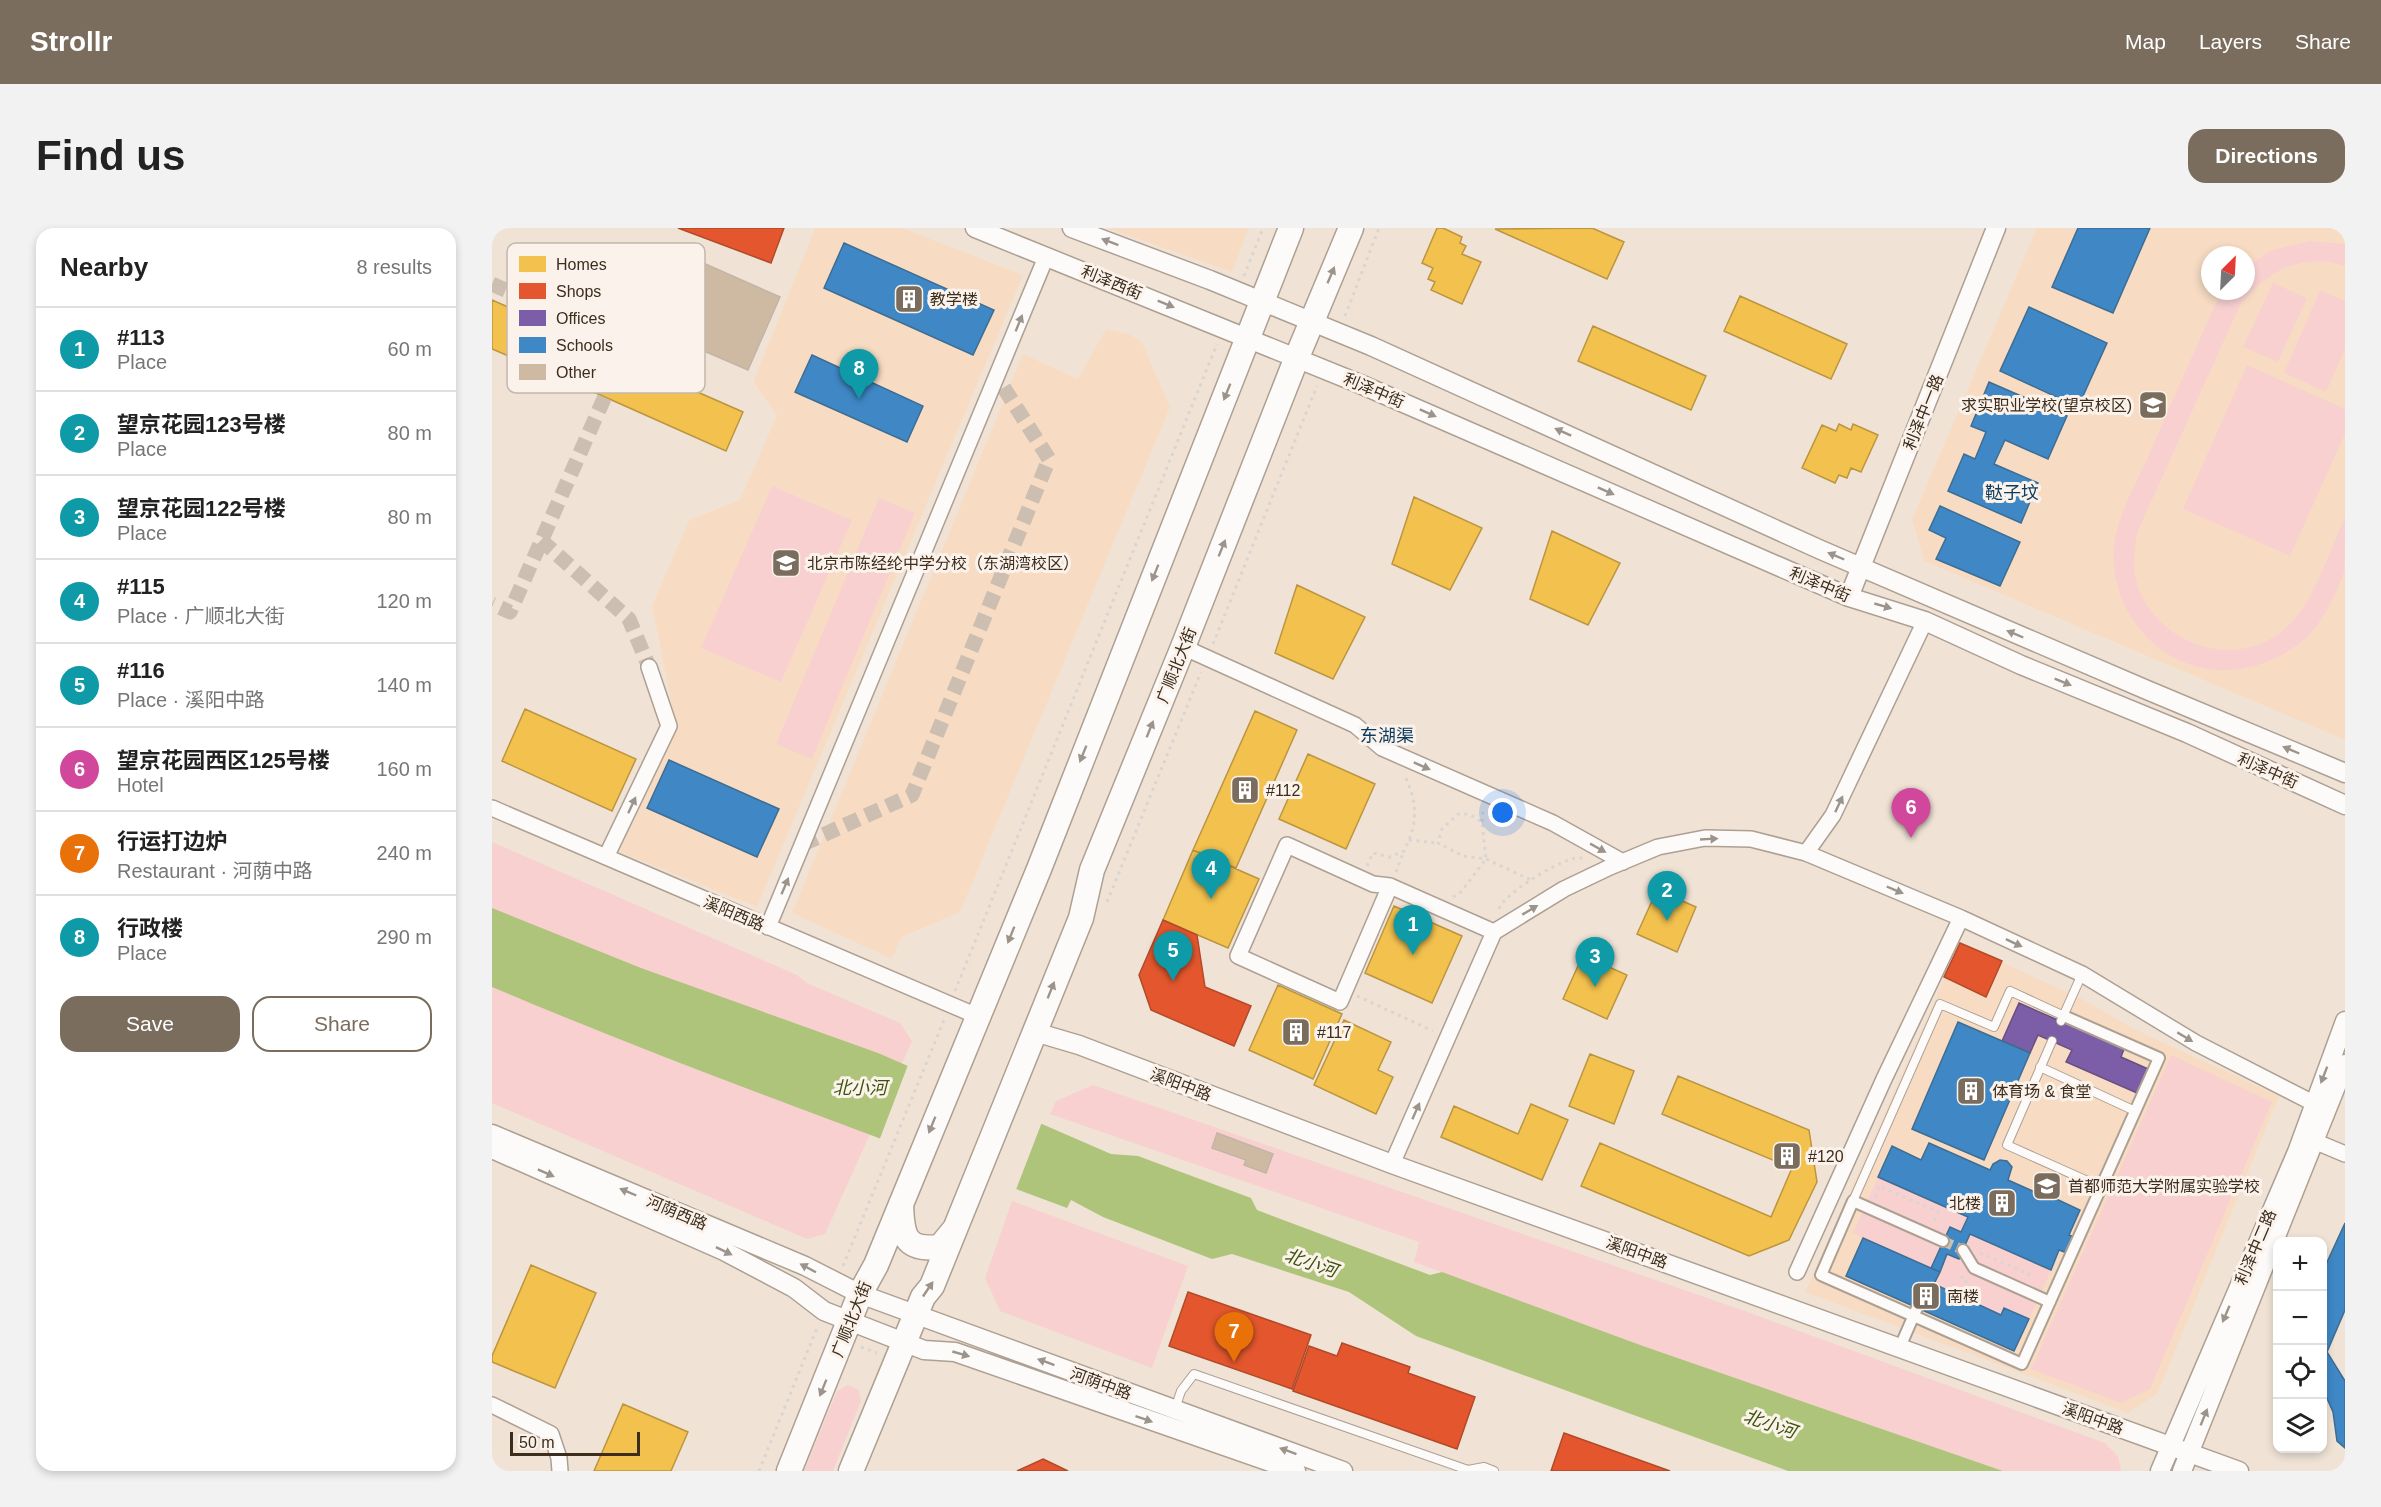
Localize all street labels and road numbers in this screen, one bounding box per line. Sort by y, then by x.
street label: 利泽西街 [1079,263,1145,302]
street label: 利泽中街 [1341,370,1407,411]
street label: 利泽中一路 [1901,372,1946,452]
street label: 利泽中街 [1787,564,1853,605]
street label: 广顺北大街 [1154,625,1199,705]
street label: 利泽中街 [2235,750,2300,791]
street label: 溪阳西路 [701,893,767,934]
street label: 溪阳中路 [1148,1065,1214,1104]
street label: 河荫西路 [644,1192,710,1233]
street label: 利泽中二路 [2232,1207,2279,1287]
street label: 溪阳中路 [1604,1234,1670,1271]
street label: 广顺北大街 [829,1279,874,1359]
street label: 河荫中路 [1068,1365,1134,1402]
street label: 溪阳中路 [2060,1400,2126,1437]

